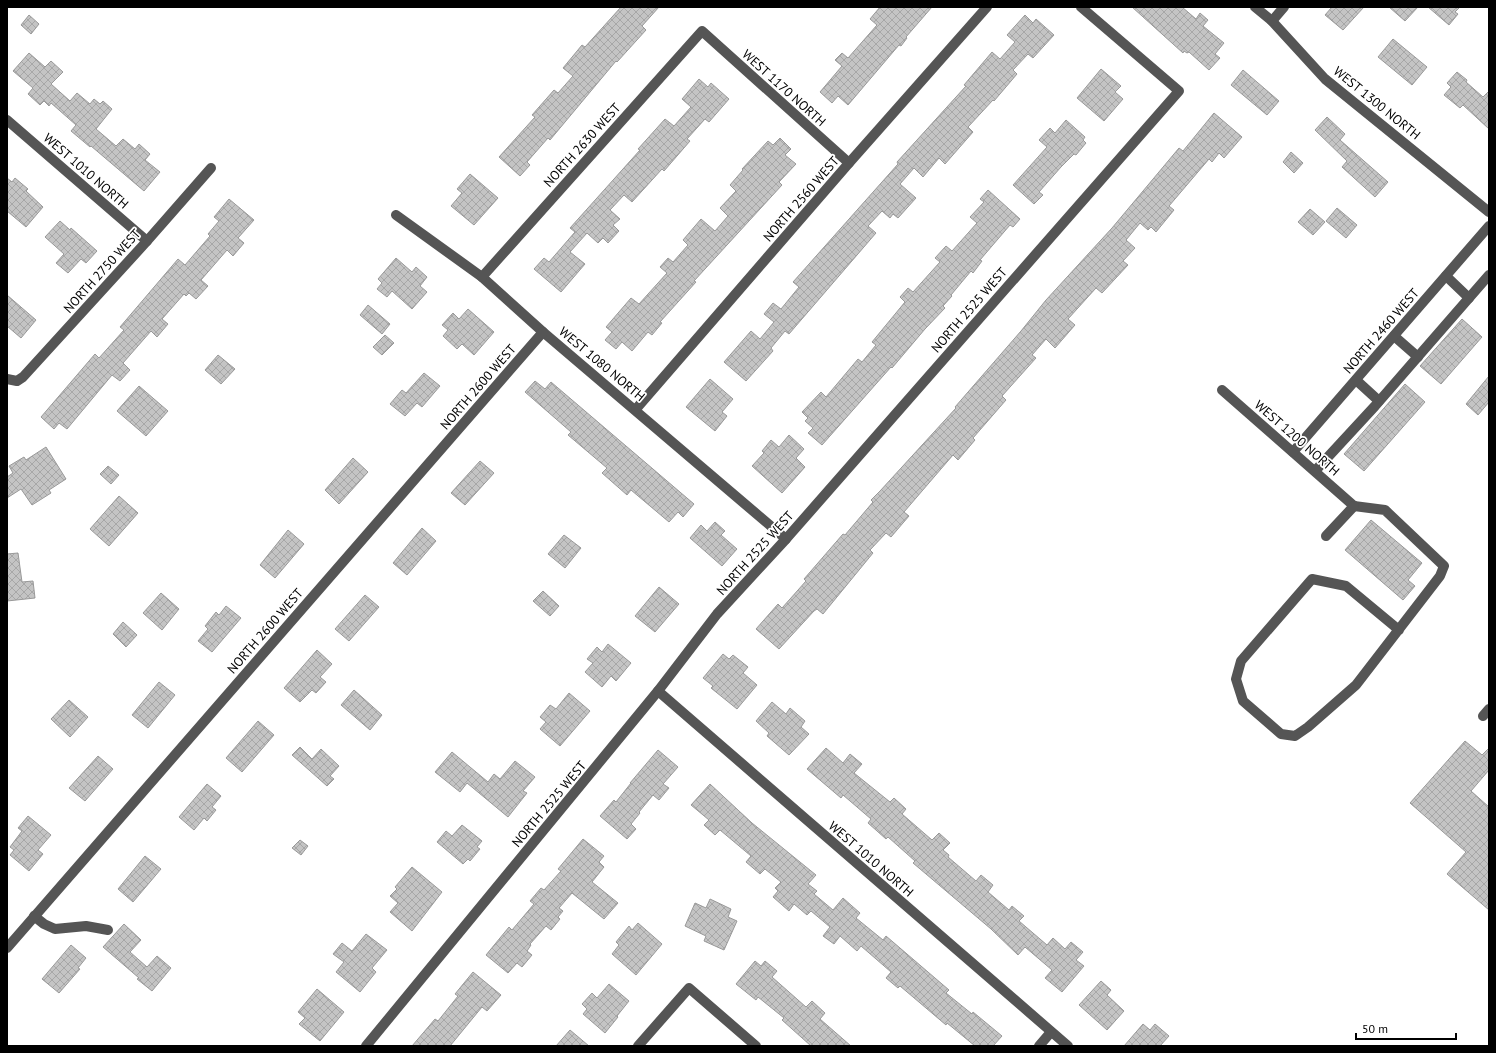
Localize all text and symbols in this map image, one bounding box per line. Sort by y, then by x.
street label: WEST 1170 NORTH [738,46,830,130]
street label: WEST 1300 NORTH [1330,63,1424,143]
street label: NORTH 2630 WEST [540,99,624,191]
street label: WEST 1010 NORTH [40,129,132,213]
street label: NORTH 2560 WEST [759,153,843,245]
street label: NORTH 2750 WEST [60,225,144,317]
street label: NORTH 2525 WEST [927,264,1011,356]
street label: NORTH 2460 WEST [1339,285,1423,377]
street label: WEST 1080 NORTH [555,323,649,405]
street label: NORTH 2600 WEST [436,341,520,433]
street label: WEST 1200 NORTH [1251,396,1343,480]
street label: NORTH 2525 WEST [713,507,797,599]
street label: NORTH 2600 WEST [223,585,307,677]
street label: NORTH 2525 WEST [508,757,590,851]
street label: WEST 1010 NORTH [825,817,917,901]
scale bar [1356,1015,1456,1041]
text: 50 m [1362,1021,1388,1036]

